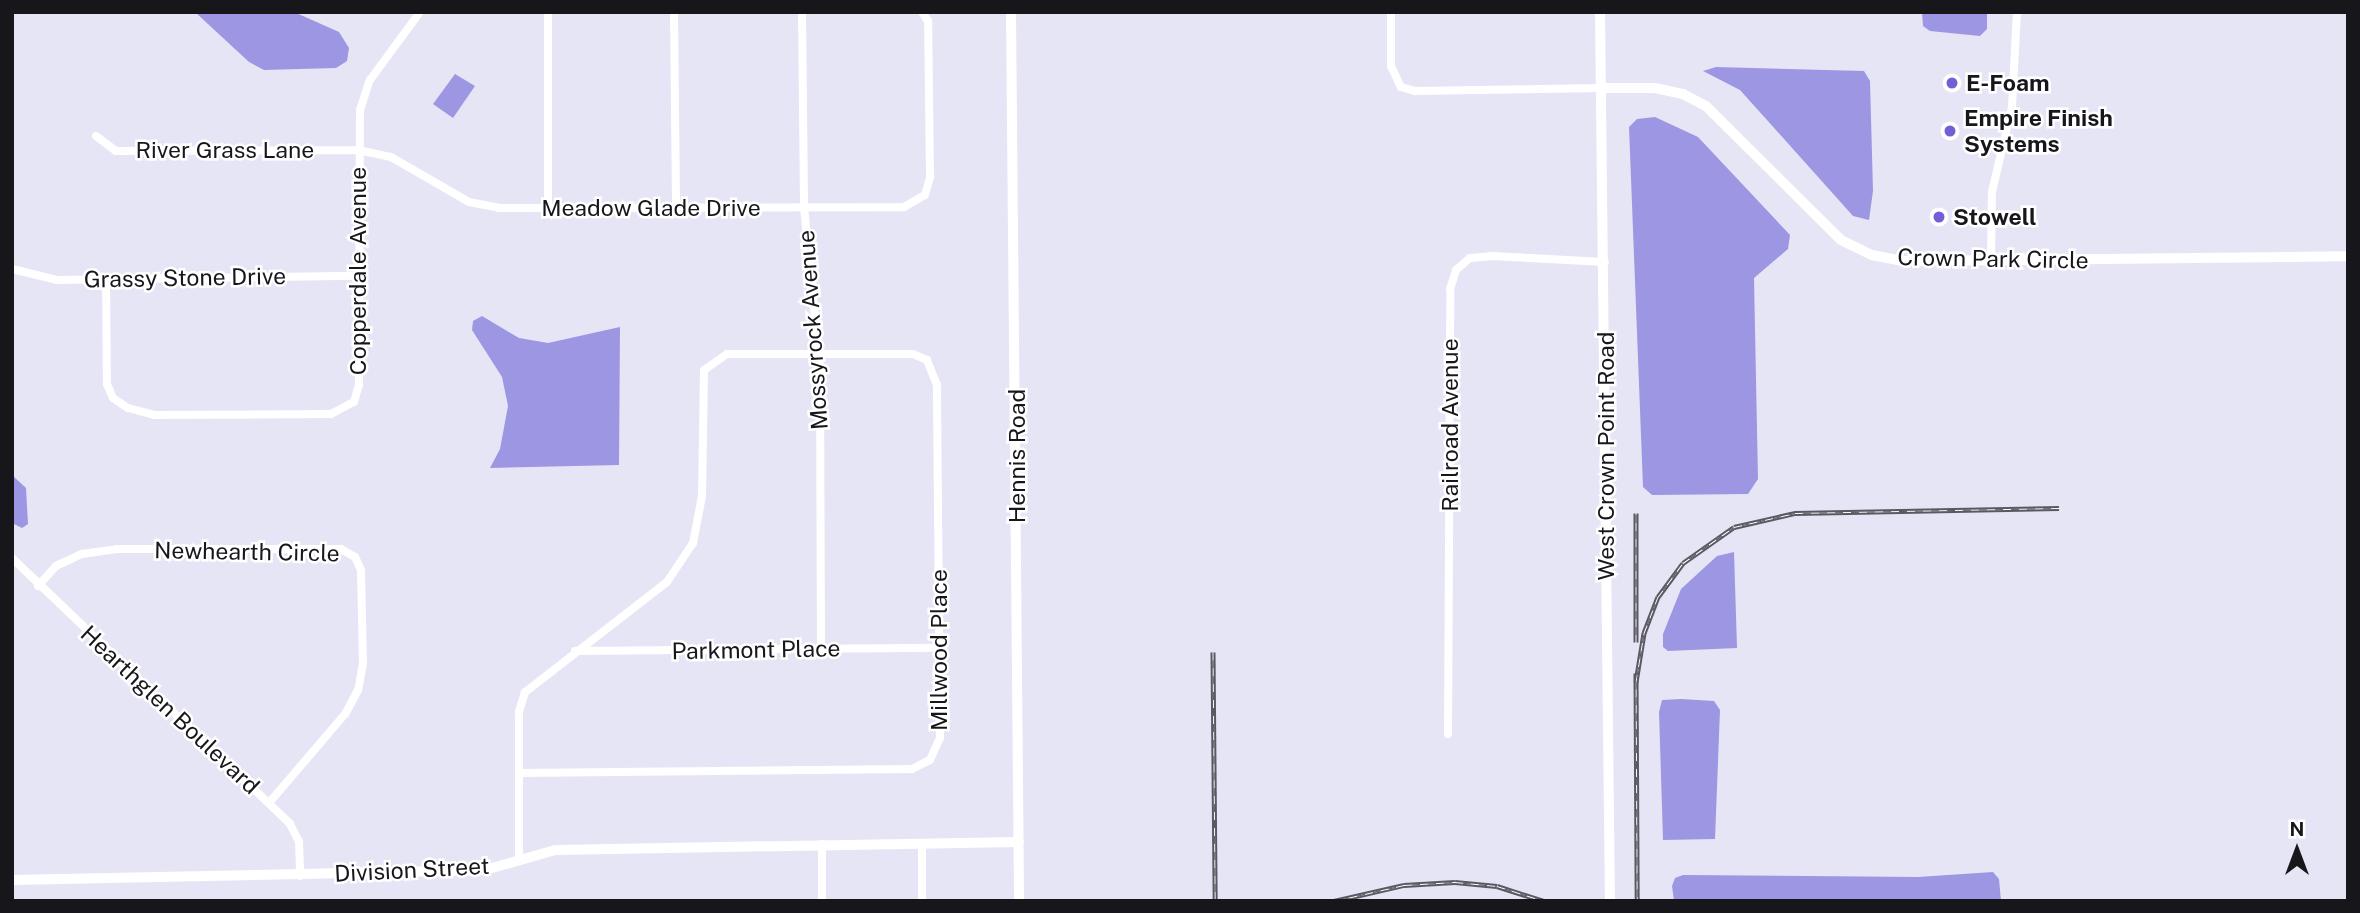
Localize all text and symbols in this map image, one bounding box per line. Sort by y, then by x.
place label: E-Foam [1966,69,2050,97]
marker: E-Foam [1944,75,1960,91]
place label: Empire Finish Systems [1964,104,2113,158]
marker: Empire Finish Systems [1942,123,1958,139]
street label: River Grass Lane [136,136,314,164]
street label: Copperdale Avenue [344,167,372,375]
street label: Meadow Glade Drive [541,194,761,222]
place label: Stowell [1953,203,2037,231]
marker: Stowell [1931,209,1947,225]
street label: Mossyrock Avenue [792,229,834,431]
street label: Crown Park Circle [1897,244,2089,274]
street label: Grassy Stone Drive [83,262,287,294]
street label: West Crown Point Road [1592,331,1620,581]
street label: Railroad Avenue [1436,338,1464,512]
street label: Hennis Road [1003,389,1031,523]
street label: Newhearth Circle [154,537,340,567]
street label: Millwood Place [925,569,953,731]
street label: Hearthglen Boulevard [75,620,265,800]
street label: Parkmont Place [671,635,841,665]
north arrow [2262,815,2332,885]
text: N [2290,818,2304,840]
street label: Division Street [334,852,490,888]

